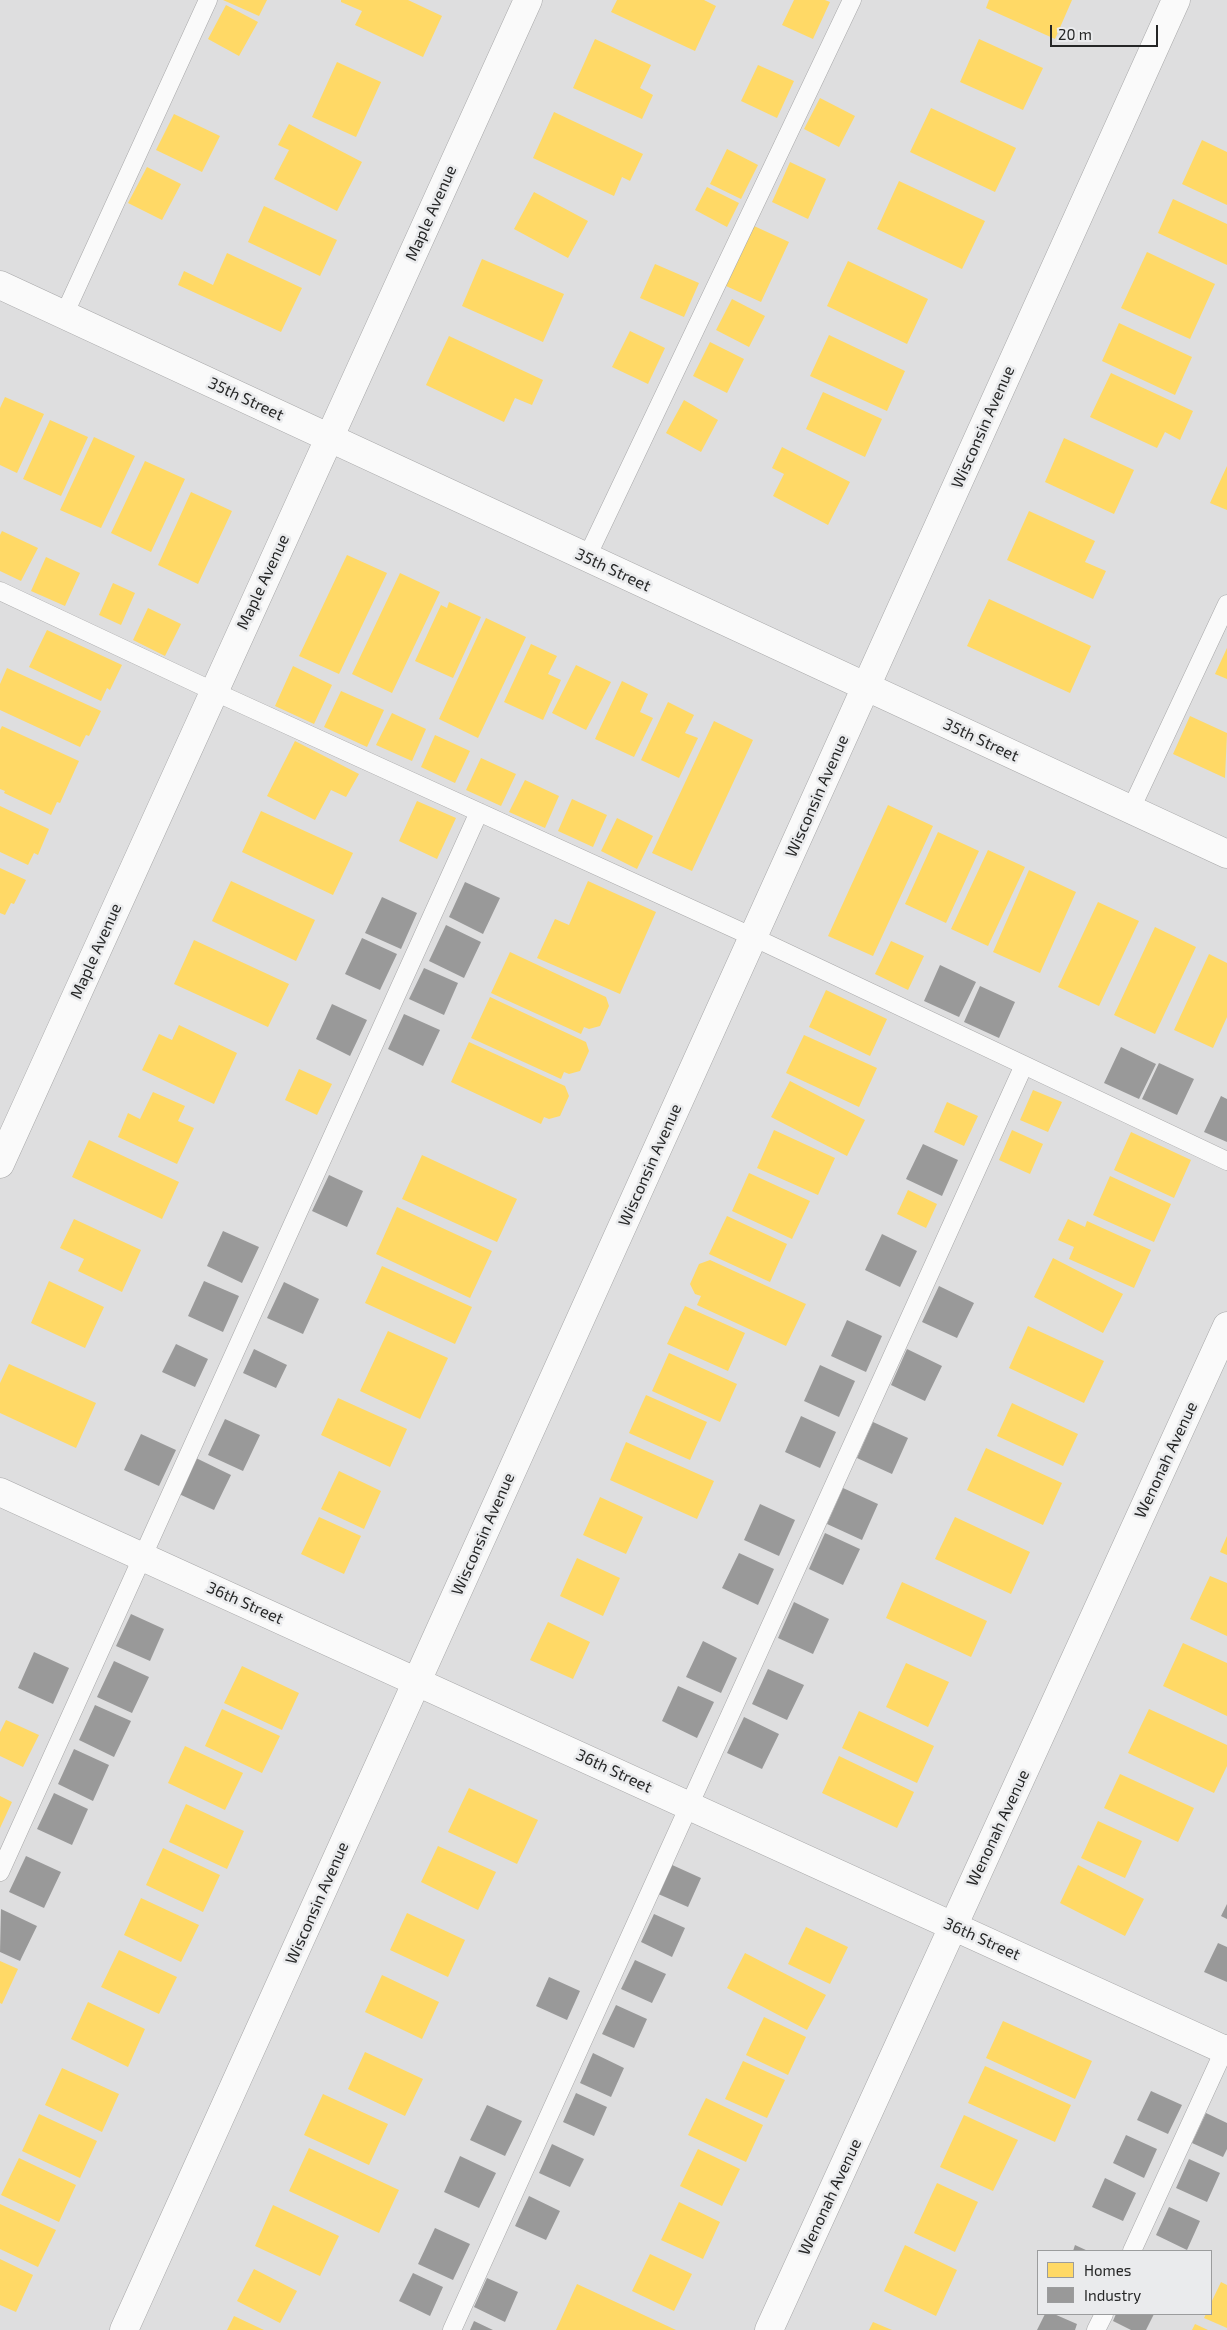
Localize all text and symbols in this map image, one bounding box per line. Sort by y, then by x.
scale bar [1052,15,1160,47]
text: 20 m [1058,25,1092,43]
street label: Maple Avenue [401,162,461,264]
street label: Wisconsin Avenue [947,363,1019,491]
street label: 35th Street [205,373,287,425]
street label: Maple Avenue [233,531,293,633]
street label: 35th Street [572,544,654,596]
street label: 35th Street [940,714,1022,766]
street label: Wisconsin Avenue [781,732,853,860]
street label: Maple Avenue [66,900,126,1002]
street label: Wisconsin Avenue [614,1101,686,1229]
street label: Wenonah Avenue [1131,1399,1201,1521]
street label: Wisconsin Avenue [447,1470,519,1598]
street label: 36th Street [204,1578,286,1628]
street label: 36th Street [573,1745,655,1797]
street label: Wenonah Avenue [963,1767,1033,1889]
street label: Wisconsin Avenue [281,1839,353,1967]
street label: 36th Street [941,1914,1023,1964]
street label: Wenonah Avenue [795,2136,865,2258]
legend [1037,2250,1212,2315]
text: Homes [1084,2261,1131,2279]
text: Industry [1084,2286,1141,2304]

